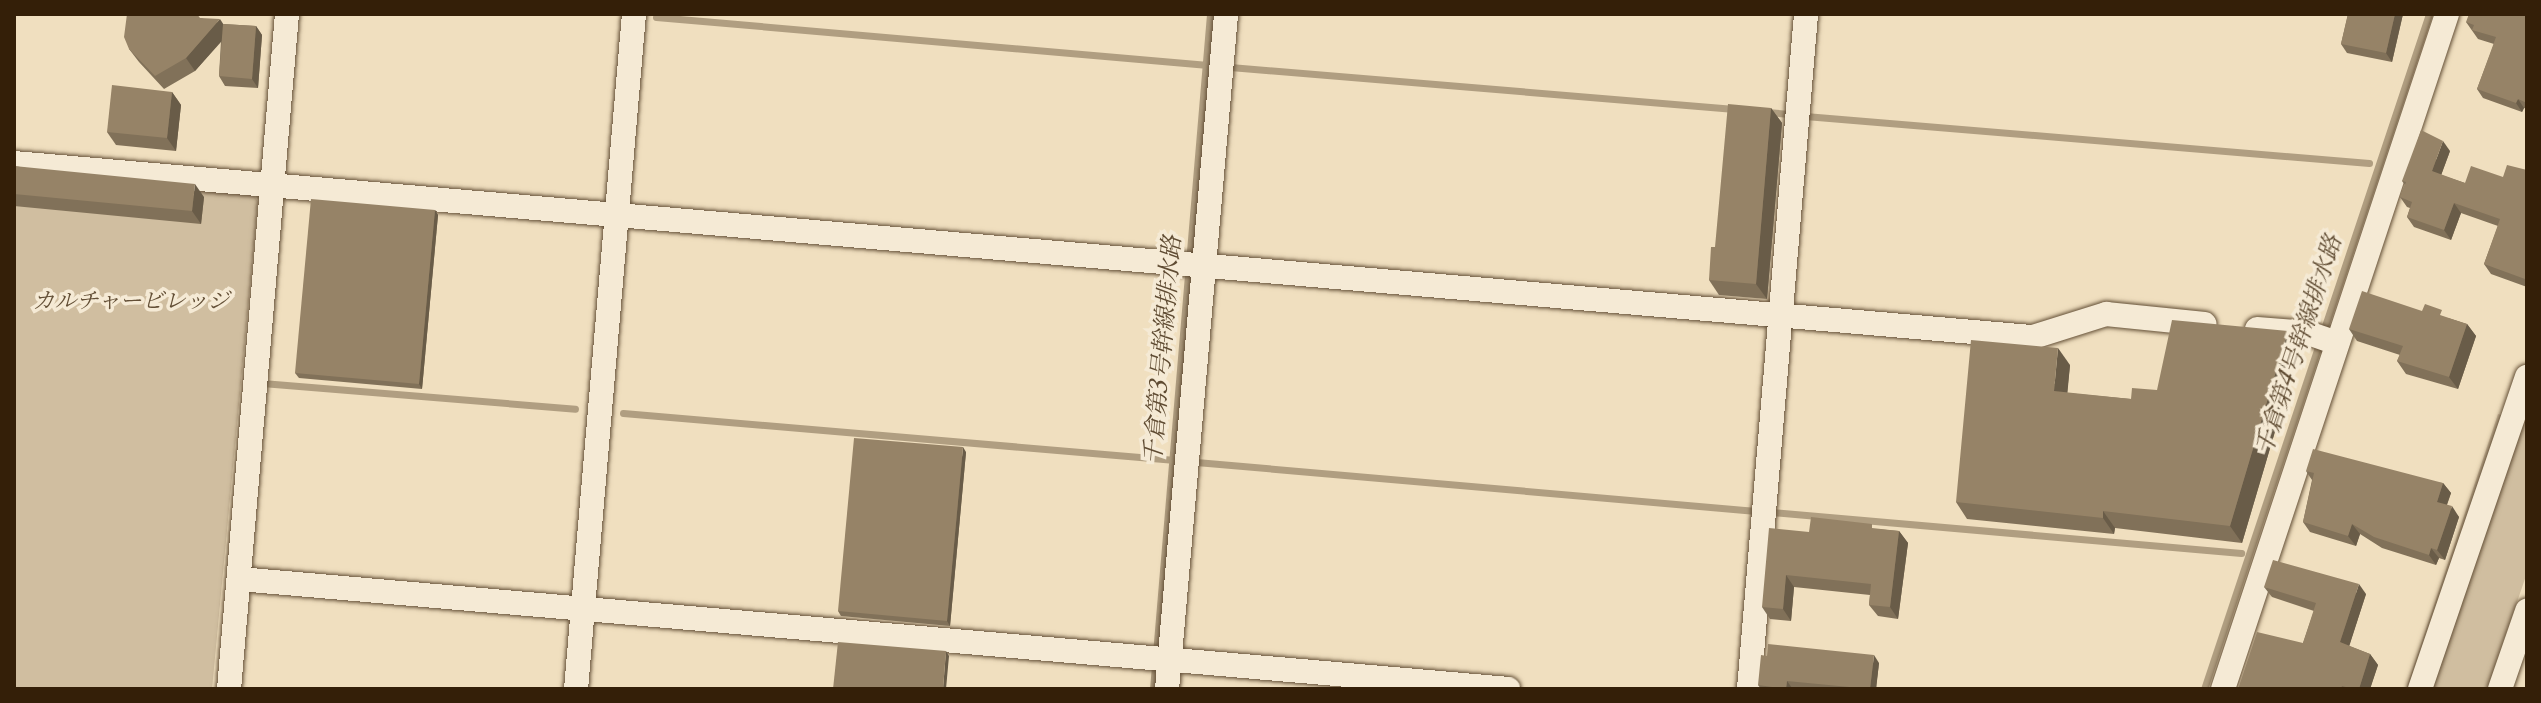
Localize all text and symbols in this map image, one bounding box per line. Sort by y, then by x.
water label: 千倉第4号幹線排水路 [2249,231,2347,459]
water label: 千倉第3号幹線排水路 [1138,234,1186,466]
park label: カルチャービレッジ [32,288,230,314]

